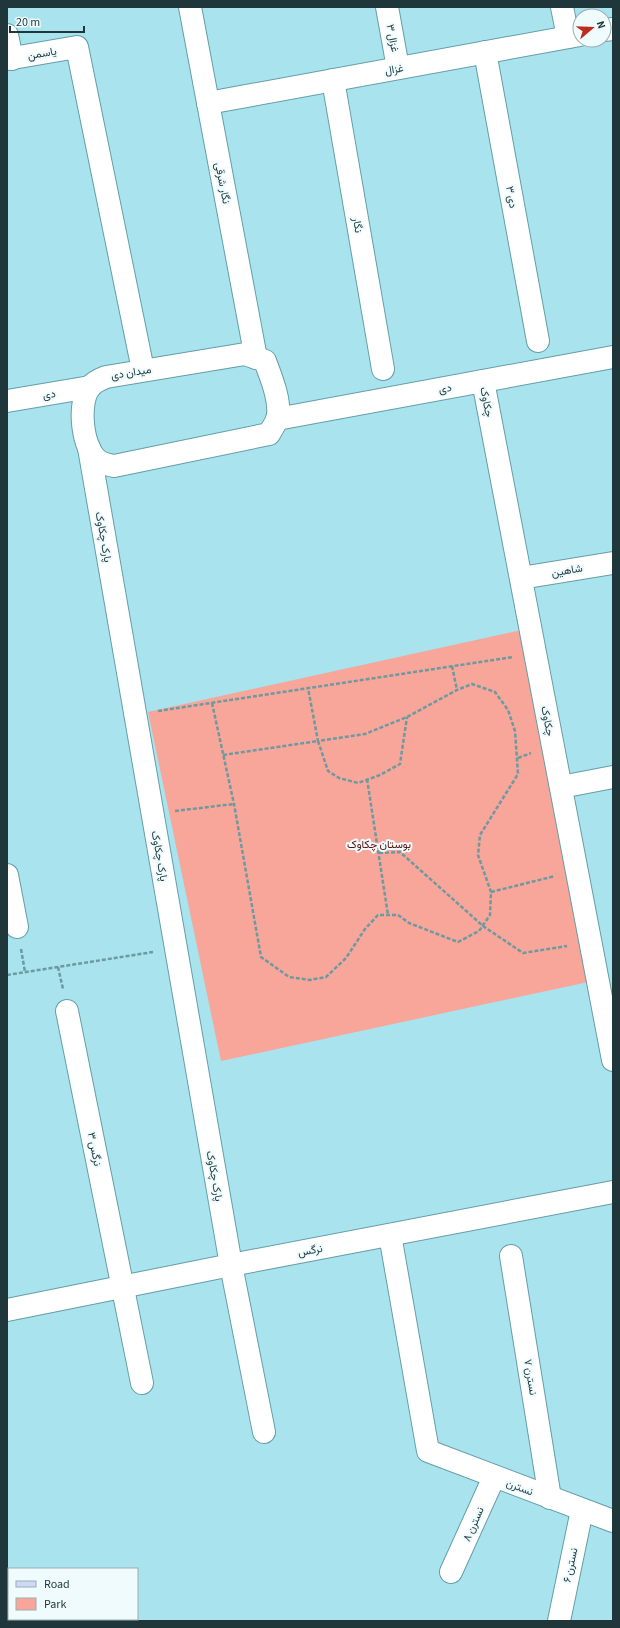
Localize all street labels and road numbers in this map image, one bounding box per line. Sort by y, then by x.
street label: غزال ۳ [382,23,403,54]
street label: یاسمن [26,44,58,63]
street label: غزال [384,60,405,79]
street label: نگار شرقی [211,161,234,205]
street label: دی ۳ [502,185,521,209]
street label: نگار [349,215,366,234]
street label: میدان دی [110,362,153,383]
street label: دی [437,380,453,397]
street label: دی [41,386,57,403]
street label: چکاوک [476,386,497,418]
street label: پارک چکاوک [92,511,115,564]
street label: شاهین [550,561,584,580]
street label: چکاوک [537,705,558,737]
street label: پارک چکاوک [148,830,171,883]
street label: نرگس ۳ [84,1131,105,1167]
street label: پارک چکاوک [203,1150,226,1203]
street label: نرگس [296,1241,324,1260]
street label: نسترن ۷ [520,1358,541,1396]
street label: نسترن [504,1475,535,1499]
street label: نسترن ۸ [459,1505,488,1544]
street label: نسترن ۶ [559,1546,581,1584]

